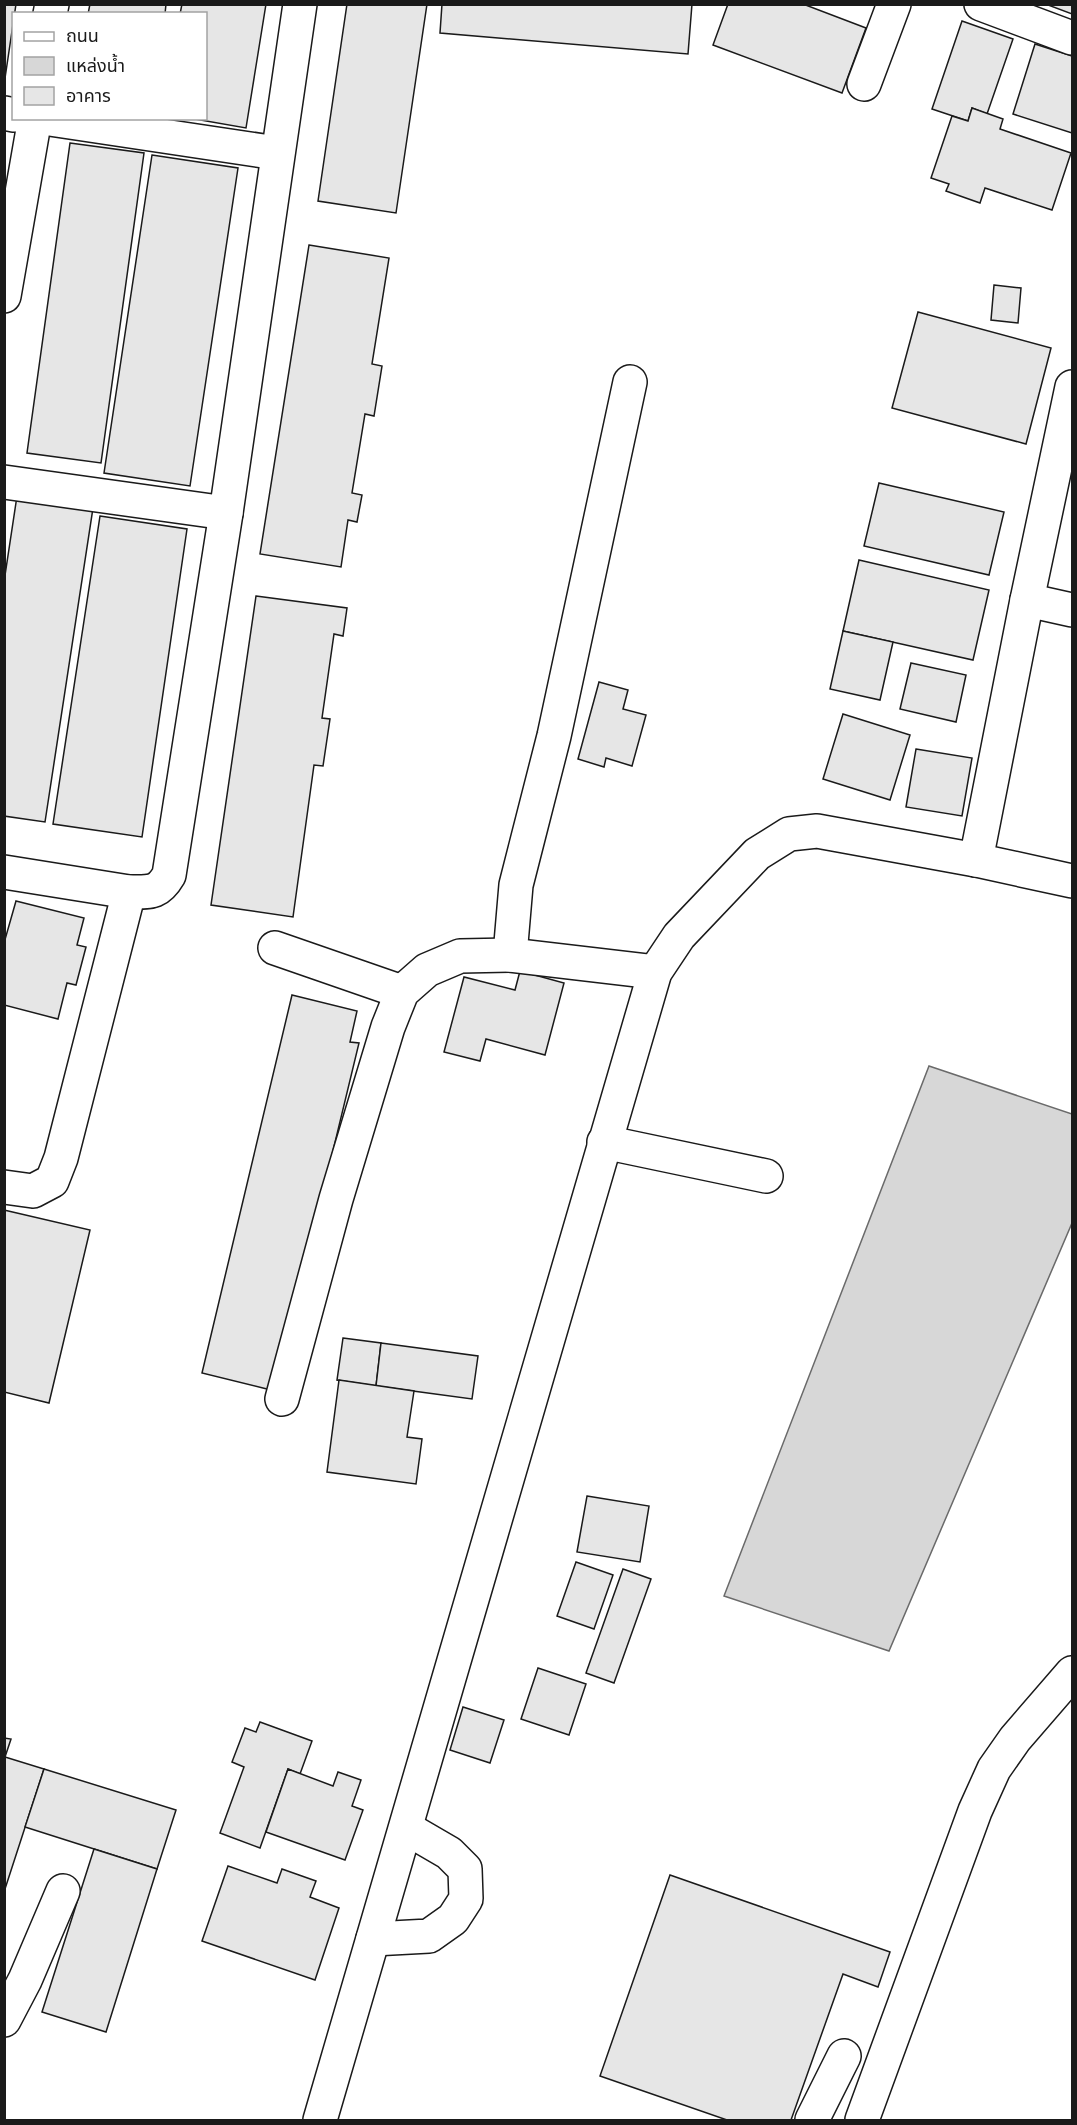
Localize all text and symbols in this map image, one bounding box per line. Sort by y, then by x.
legend [12,12,207,120]
text: ถนน [66,25,99,45]
text: แหล่งน้ำ [66,53,125,75]
text: อาคาร [66,85,111,105]

